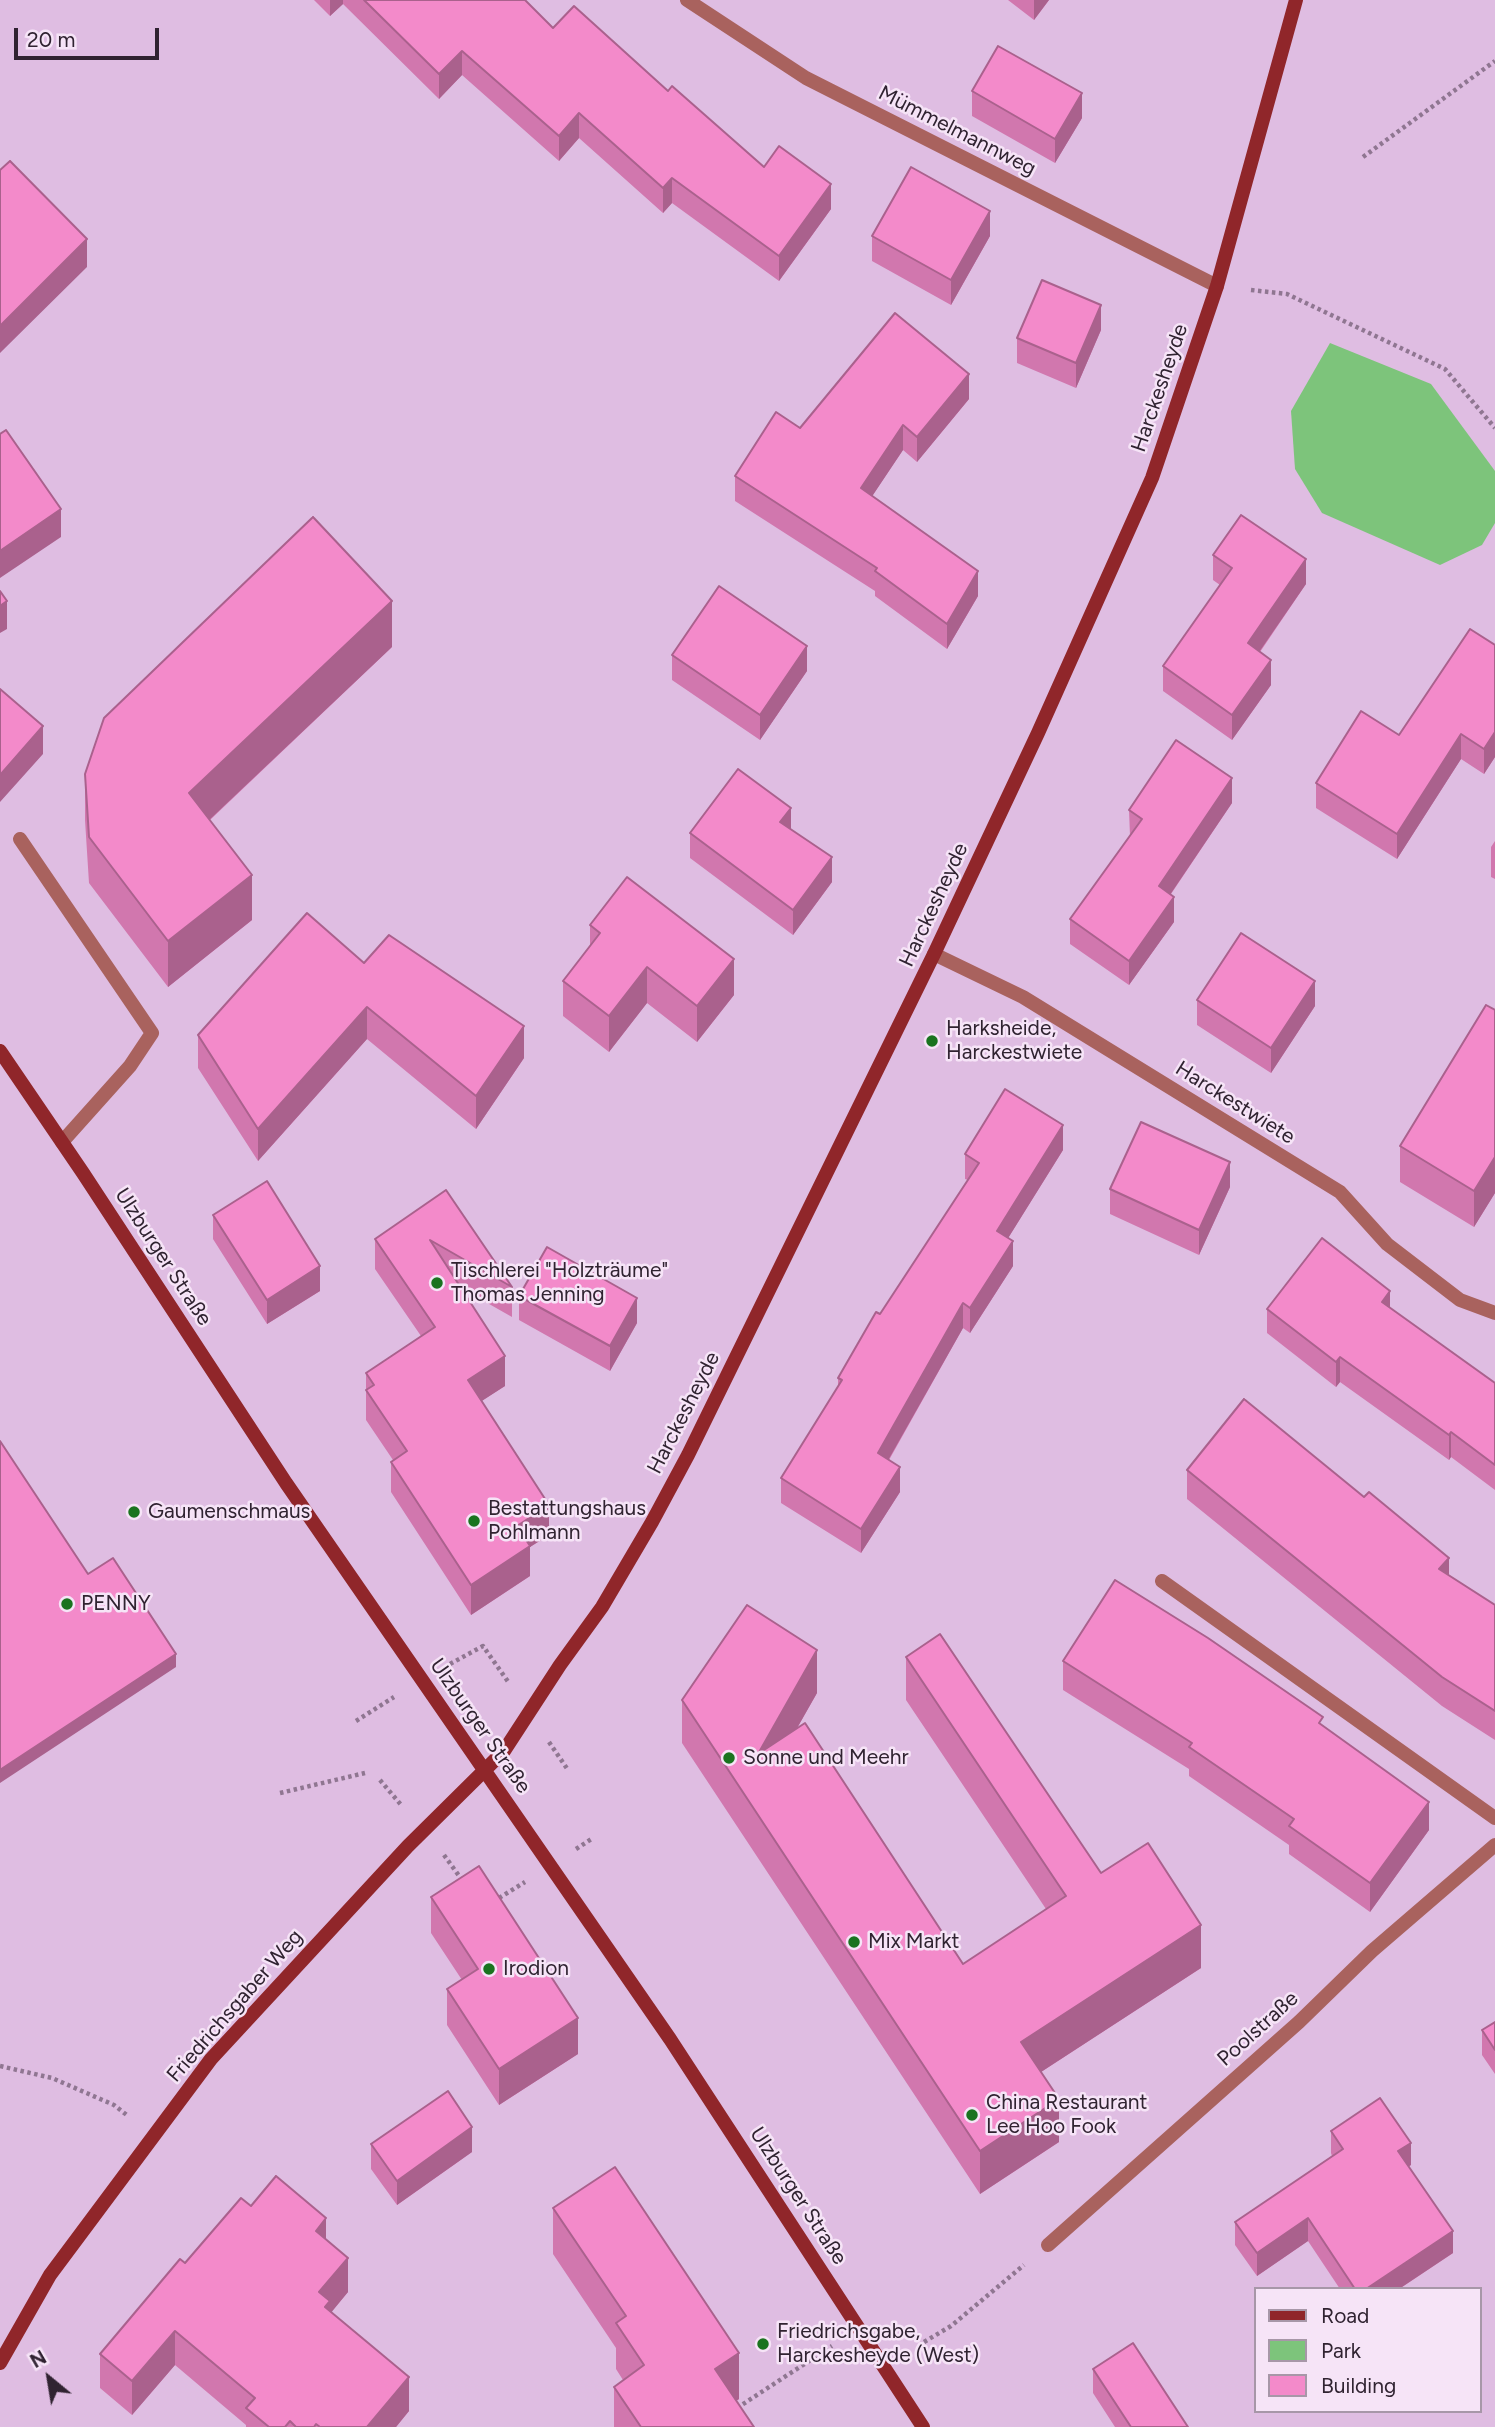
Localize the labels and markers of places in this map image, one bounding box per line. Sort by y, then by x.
place label: Harksheide, Harckestwiete [946,1016,1082,1066]
marker: Harksheide, Harckestwiete [924,1033,940,1049]
place label: Tischlerei "Holzträume" Thomas Jenning [451,1258,668,1308]
marker: Tischlerei "Holzträume" Thomas Jenning [429,1275,445,1291]
place label: Bestattungshaus Pohlmann [488,1496,646,1546]
place label: Gaumenschmaus [148,1499,310,1525]
marker: Gaumenschmaus [126,1504,142,1520]
marker: Bestattungshaus Pohlmann [466,1513,482,1529]
place label: PENNY [81,1591,151,1617]
marker: PENNY [59,1596,75,1612]
place label: Sonne und Meehr [743,1745,909,1771]
marker: Sonne und Meehr [721,1750,737,1766]
place label: Mix Markt [868,1929,959,1955]
marker: Mix Markt [846,1934,862,1950]
place label: Irodion [503,1956,569,1982]
marker: Irodion [481,1961,497,1977]
place label: China Restaurant Lee Hoo Fook [986,2090,1148,2140]
marker: China Restaurant Lee Hoo Fook [964,2107,980,2123]
place label: Friedrichsgabe, Harckesheyde (West) [777,2319,979,2369]
marker: Friedrichsgabe, Harckesheyde (West) [755,2336,771,2352]

